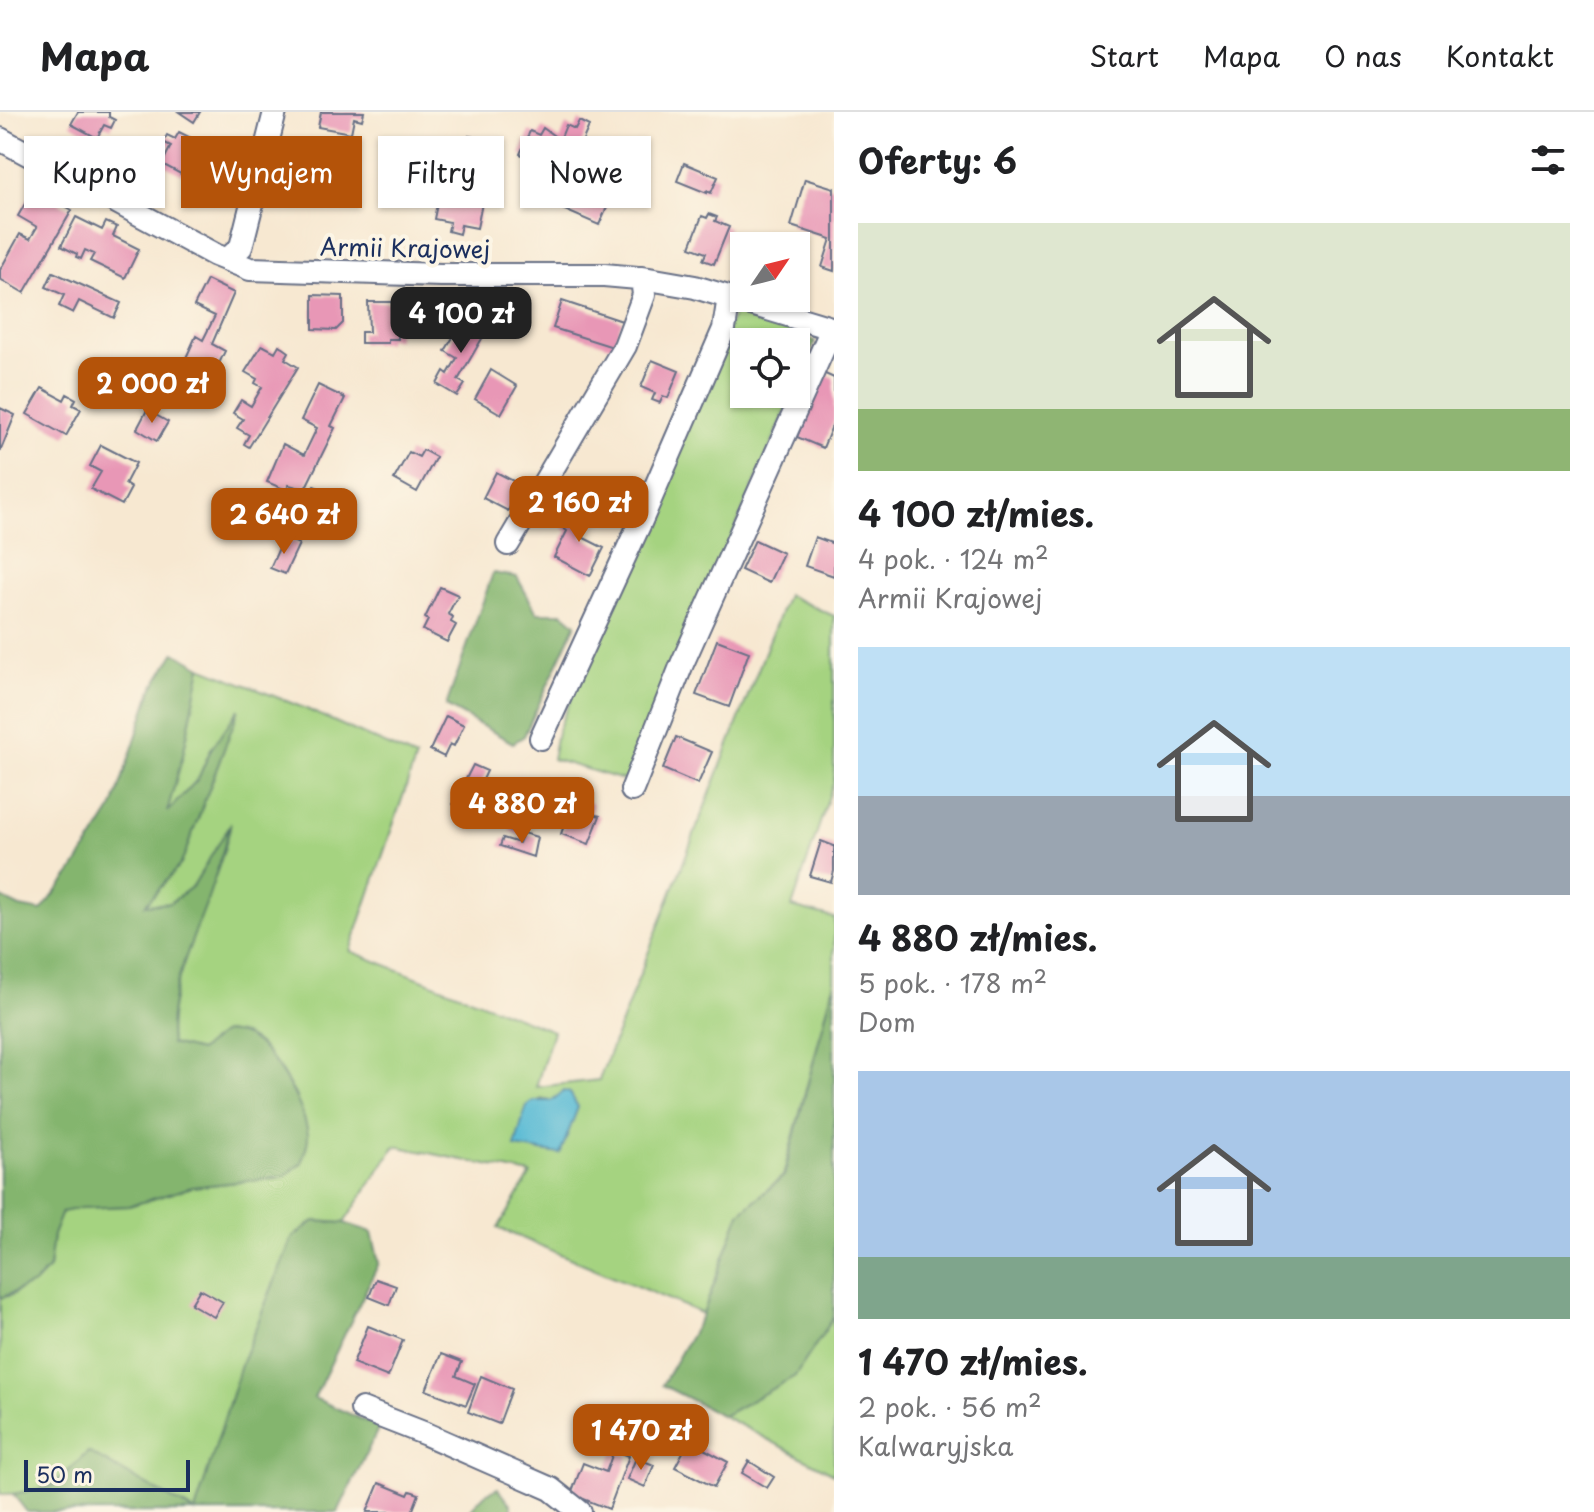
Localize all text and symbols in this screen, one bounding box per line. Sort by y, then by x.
text: Mapa [40,27,150,84]
text: Start [1089,34,1159,77]
text: Mapa [1203,34,1280,77]
text: O nas [1324,34,1402,77]
text: Kontakt [1446,34,1554,77]
text: Oferty: 6 [858,134,1017,186]
chip: Kupno [24,136,165,208]
chip: Wynajem [181,136,362,208]
chip: Filtry [378,136,504,208]
chip: Nowe [520,136,651,208]
icon: filters [1526,138,1570,182]
street label: Armii Krajowej [320,228,490,266]
north arrow [730,232,810,312]
map controls [730,232,810,408]
icon: home [1142,275,1286,419]
pin: 4 100 zł [378,287,544,355]
text: 4 100 zł [408,293,514,332]
button: locate [730,328,810,408]
pin: 2 000 zł [69,357,235,425]
text: 2 000 zł [96,363,208,402]
pin: 2 160 zł [496,476,662,544]
text: 2 160 zł [527,482,631,521]
text: 4 100 zł/mies. [858,487,1094,539]
pin: 2 640 zł [201,488,367,556]
text: 2 640 zł [229,494,339,533]
text: 4 pok. · 124 m² [858,539,1049,578]
text: Armii Krajowej [858,578,1042,617]
icon: home [1142,699,1286,843]
pin: 4 880 zł [439,777,605,845]
text: 4 880 zł [468,783,576,822]
text: 4 880 zł/mies. [858,911,1098,963]
text: 5 pok. · 178 m² [858,963,1047,1002]
text: Dom [858,1002,916,1041]
icon: home [1142,1123,1286,1267]
text: 1 470 zł/mies. [858,1335,1088,1387]
text: 2 pok. · 56 m² [858,1387,1042,1426]
pin: 1 470 zł [558,1404,724,1472]
text: 1 470 zł [591,1410,691,1449]
text: Kalwaryjska [858,1426,1013,1465]
scale bar [24,1456,190,1492]
text: 50 m [36,1457,93,1490]

